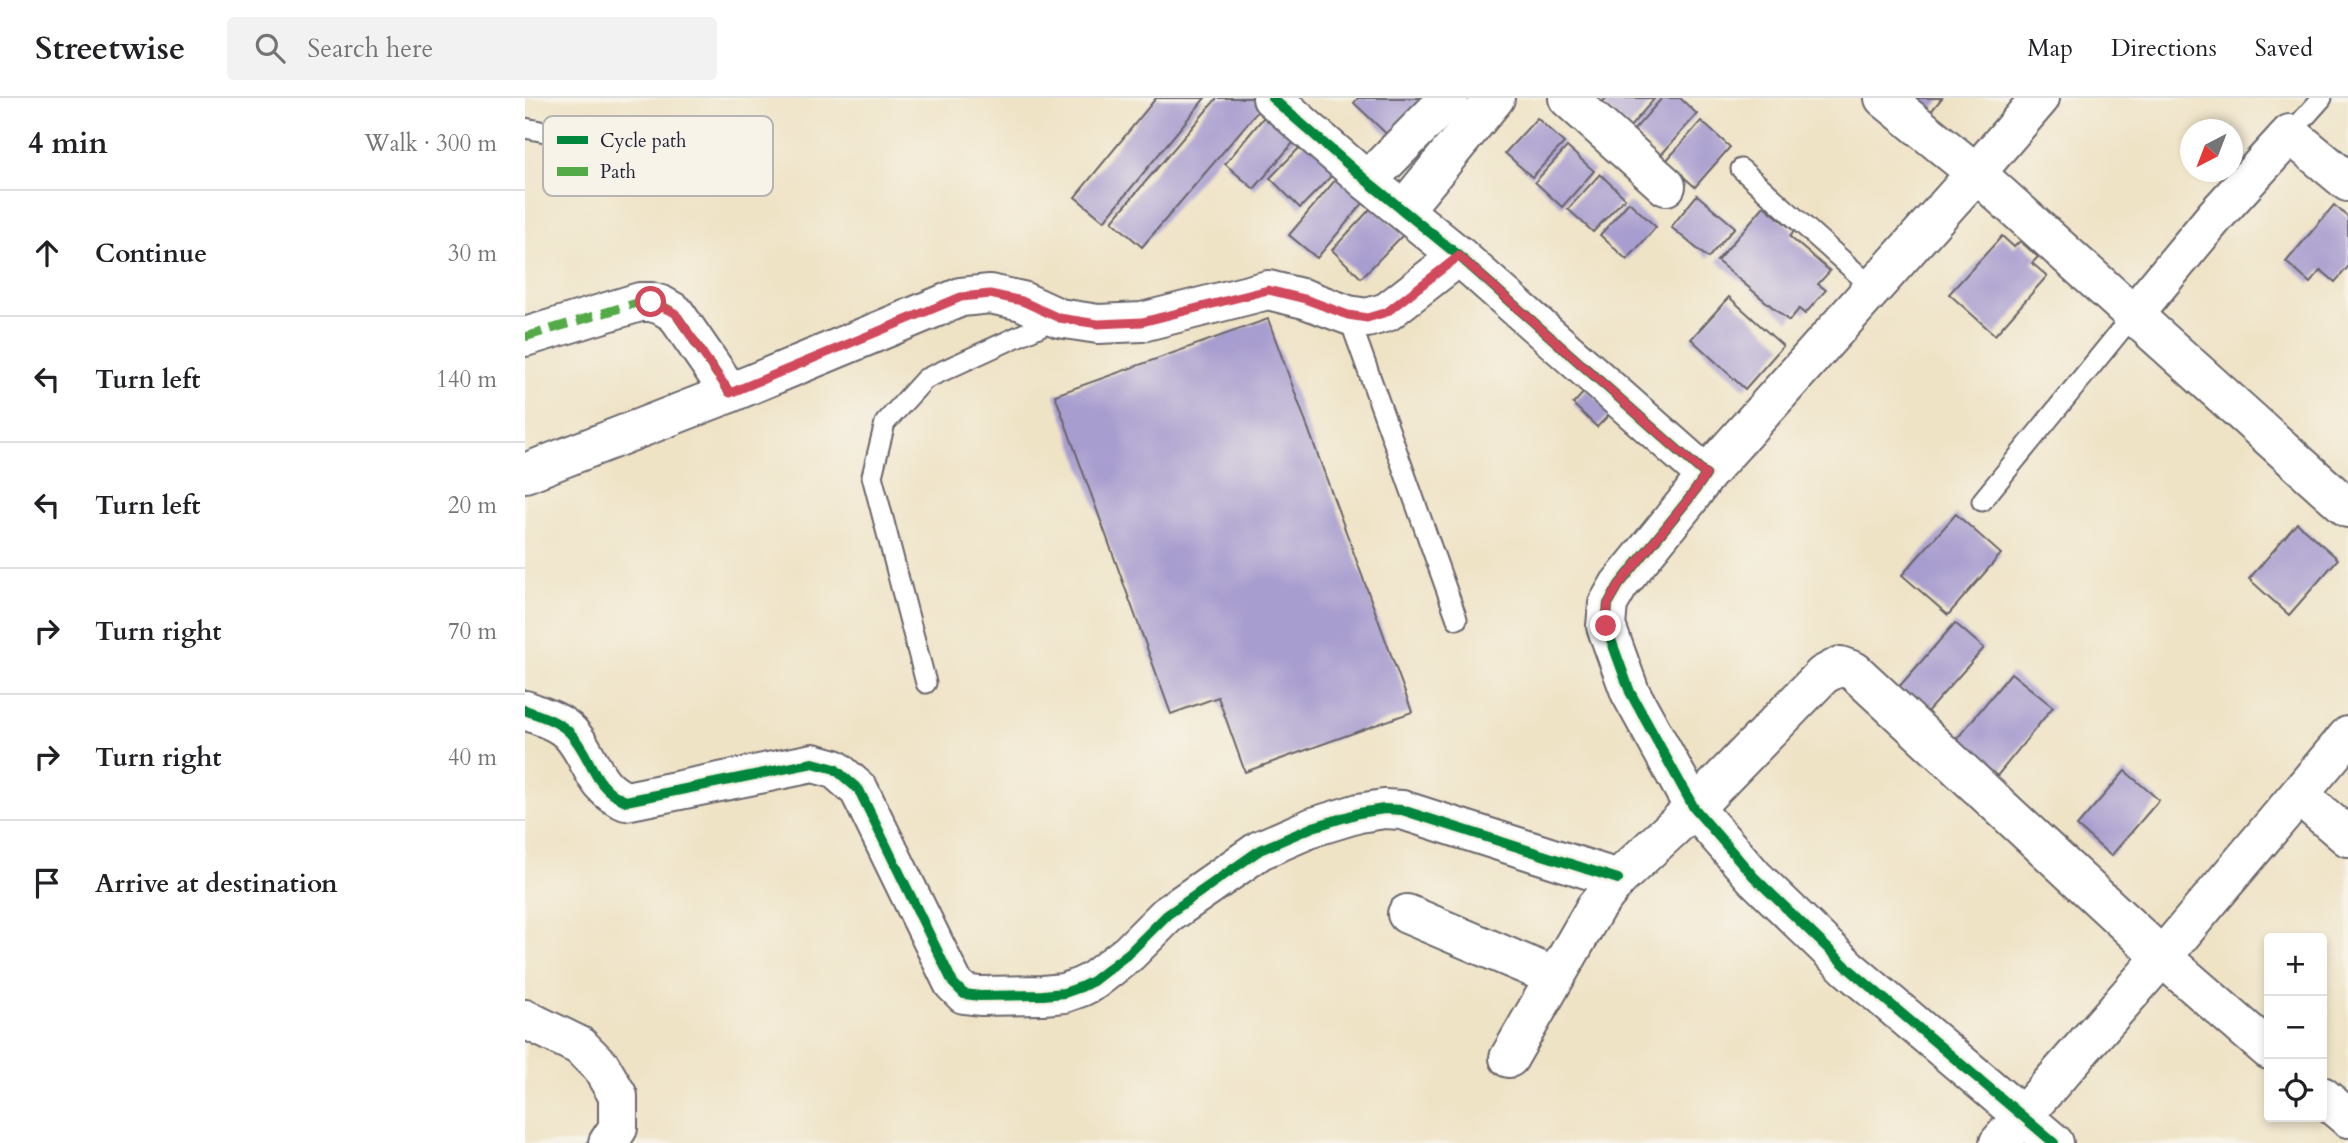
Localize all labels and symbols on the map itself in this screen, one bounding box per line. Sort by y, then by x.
legend [543,116,773,196]
north arrow [2180,119,2243,182]
text: Cycle path [600,128,687,154]
text: Path [600,159,636,185]
route start [635,286,666,317]
route end [1590,610,1621,641]

